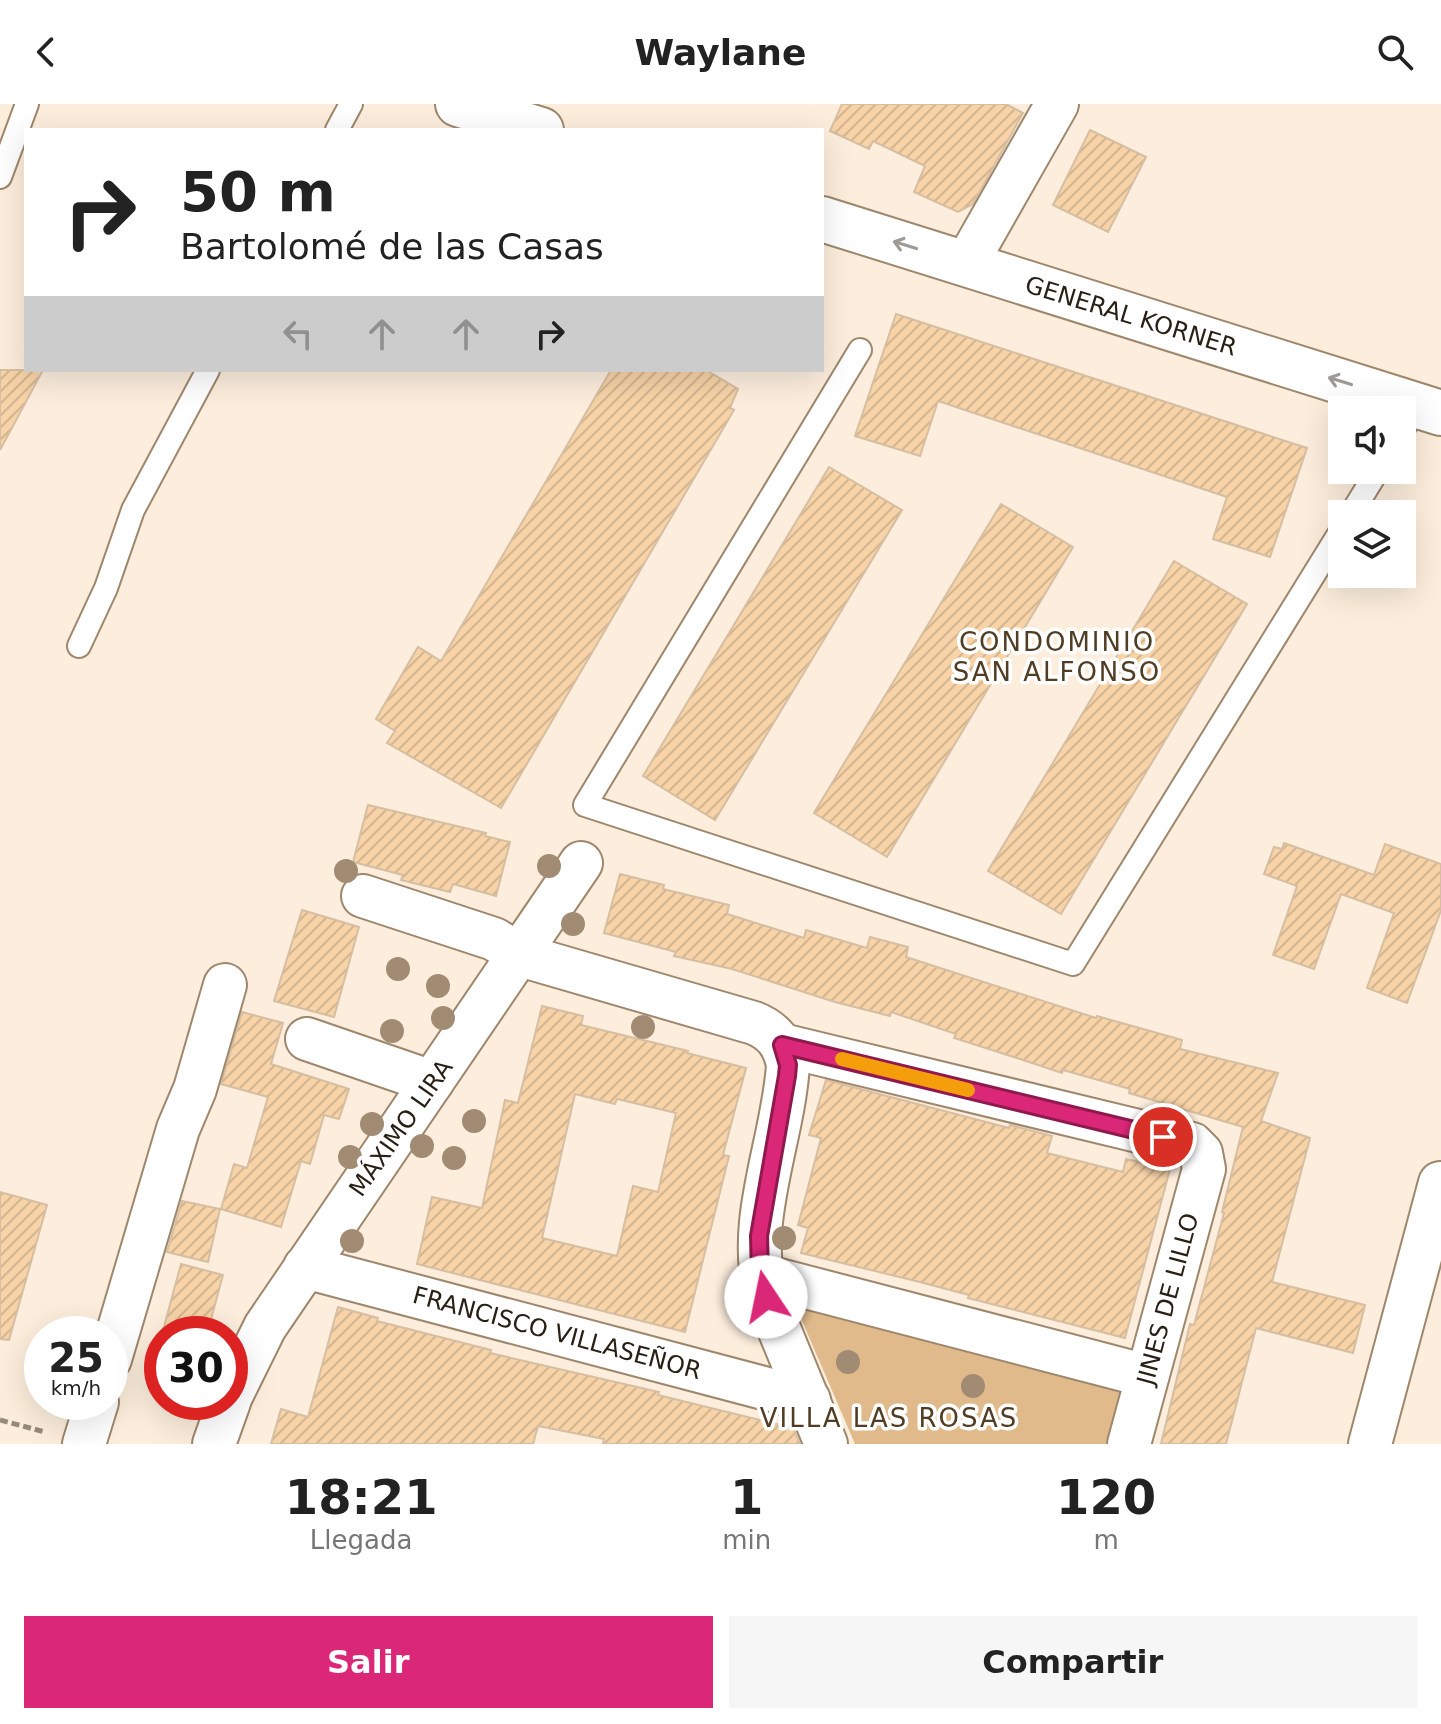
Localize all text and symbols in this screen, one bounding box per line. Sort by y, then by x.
icon: back [24,30,68,74]
icon: search [1373,30,1417,74]
text: Waylane [635,32,806,73]
text: 50 m [180,159,336,224]
icon: right [48,160,152,264]
text: Bartolomé de las Casas [180,226,604,267]
one-way arrow [892,236,917,251]
street label: GENERAL KORNER [1022,270,1240,362]
icon: left [276,312,320,356]
icon: ahead [360,312,404,356]
icon: ahead [444,312,488,356]
icon: right [528,312,572,356]
one-way arrow [1327,373,1353,388]
map controls [1328,396,1416,588]
button: sound [1328,396,1416,484]
button: layers [1328,500,1416,588]
district label: CONDOMINIO SAN ALFONSO [953,627,1161,687]
street label: MÁXIMO LIRA [343,1053,459,1202]
pin [1129,1103,1197,1171]
icon: arrive [1141,1115,1185,1159]
street label: JINES DE LILLO [1131,1210,1204,1390]
position arrow [724,1255,808,1339]
street label: FRANCISCO VILLASEÑOR [410,1279,705,1385]
speed limit sign: 30 [144,1316,248,1420]
text: 25 [48,1335,104,1381]
text: km/h [51,1376,101,1400]
district label: VILLA LAS ROSAS [760,1403,1018,1433]
text: 18:21 [285,1469,438,1525]
text: 1 [730,1469,763,1525]
text: 120 [1056,1469,1156,1525]
text: Llegada [310,1525,412,1555]
text: min [722,1525,771,1555]
text: m [1093,1525,1119,1555]
button: Salir [24,1616,713,1708]
button: Compartir [729,1616,1417,1708]

